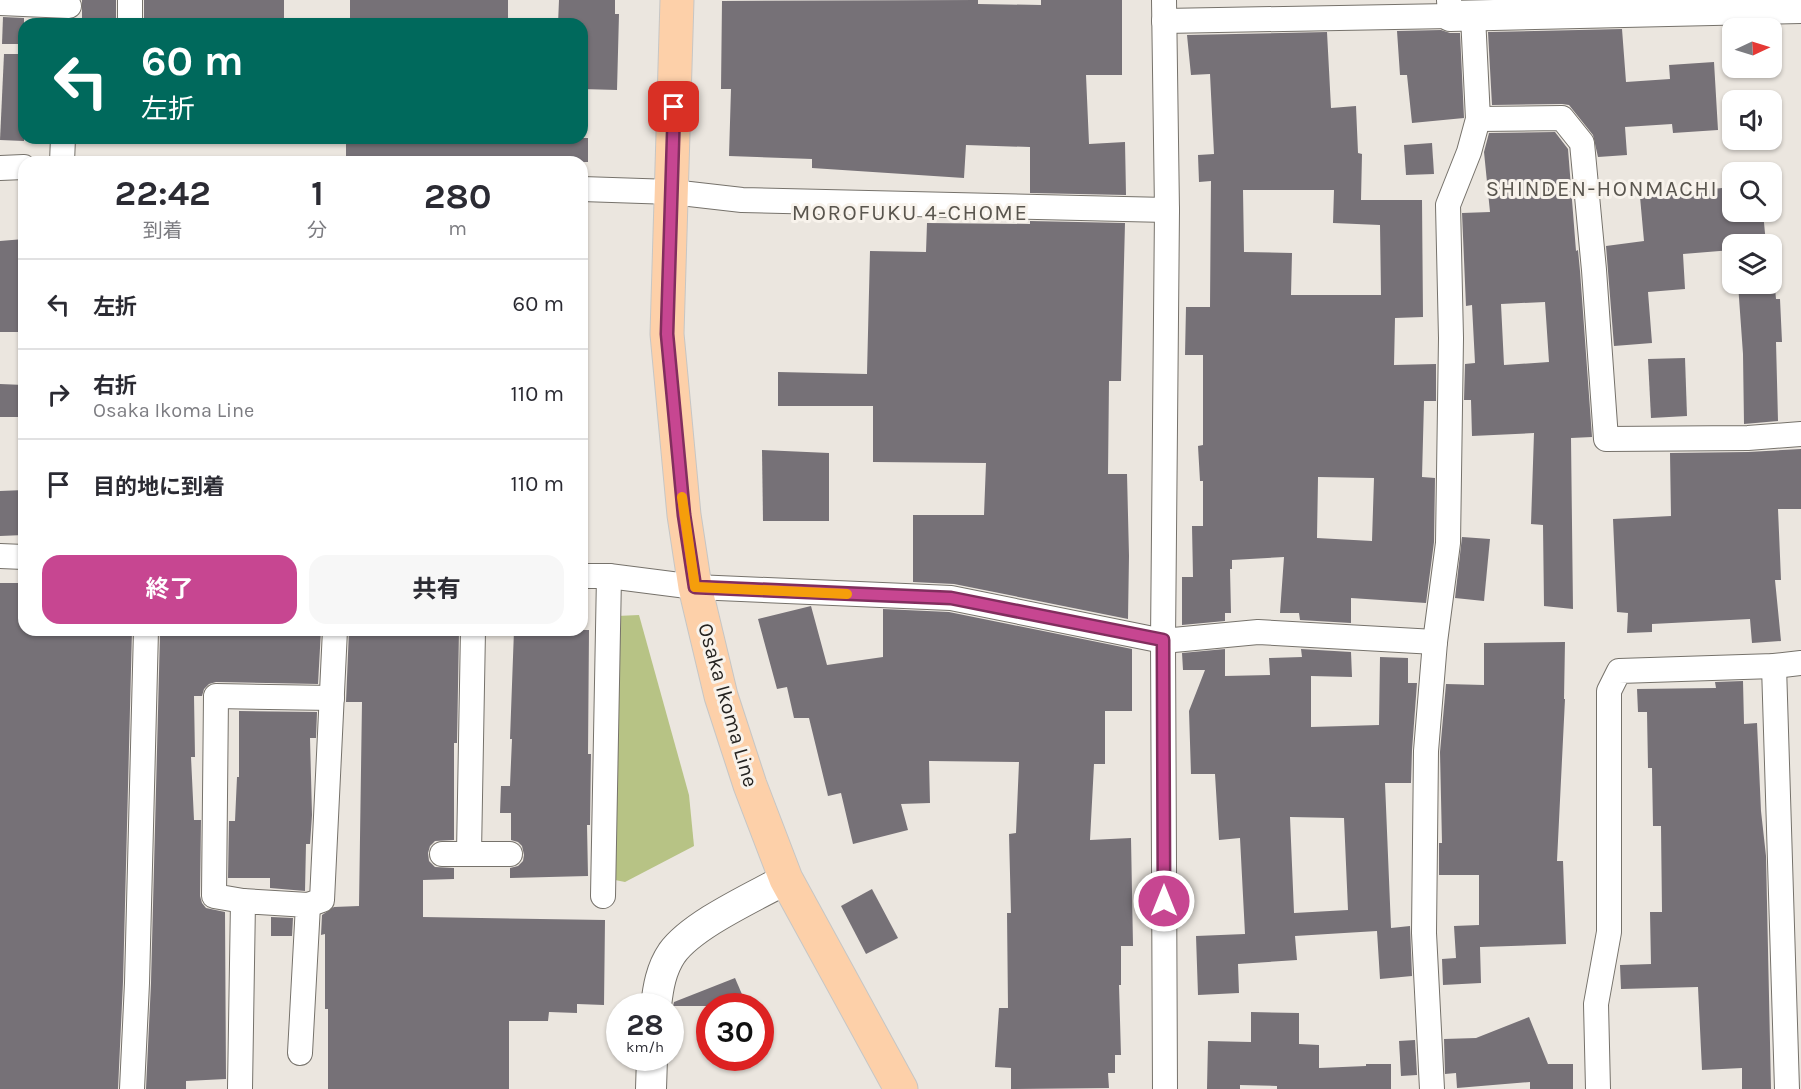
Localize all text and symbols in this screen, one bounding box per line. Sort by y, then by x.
north arrow [1722,18,1782,78]
map controls [1722,18,1782,294]
text: 60 m [141,36,244,86]
icon: left [42,42,120,120]
pin [648,81,699,132]
icon: arrive [657,90,690,123]
button: sound [1722,90,1782,150]
text: 左折 [141,93,195,125]
button: search [1722,162,1782,222]
text: 22:42 [114,172,211,214]
text: 1 [311,172,324,214]
text: 280 [424,175,492,217]
district label: SHINDEN-HONMACHI [1486,176,1718,202]
district label: MOROFUKU 4-CHOME [792,200,1028,226]
text: m [448,217,467,240]
text: 到着 [143,219,183,242]
text: 分 [307,219,327,242]
button: layers [1722,234,1782,294]
icon: left [42,288,75,321]
text: 60 m [513,291,564,317]
text: 左折 [93,294,137,320]
text: 右折 [93,373,137,399]
icon: right [42,378,75,411]
text: 110 m [511,381,564,407]
text: Osaka Ikoma Line [93,399,254,422]
icon: arrive [42,468,75,501]
text: 110 m [511,471,564,497]
text: 目的地に到着 [93,474,225,500]
button: 終了 [42,555,297,624]
button: 共有 [309,555,564,624]
street label: Osaka Ikoma Line [693,620,763,790]
position arrow [1132,869,1196,933]
speed limit sign: 30 [696,993,774,1071]
text: 28 [626,1007,664,1043]
text: km/h [626,1038,664,1056]

